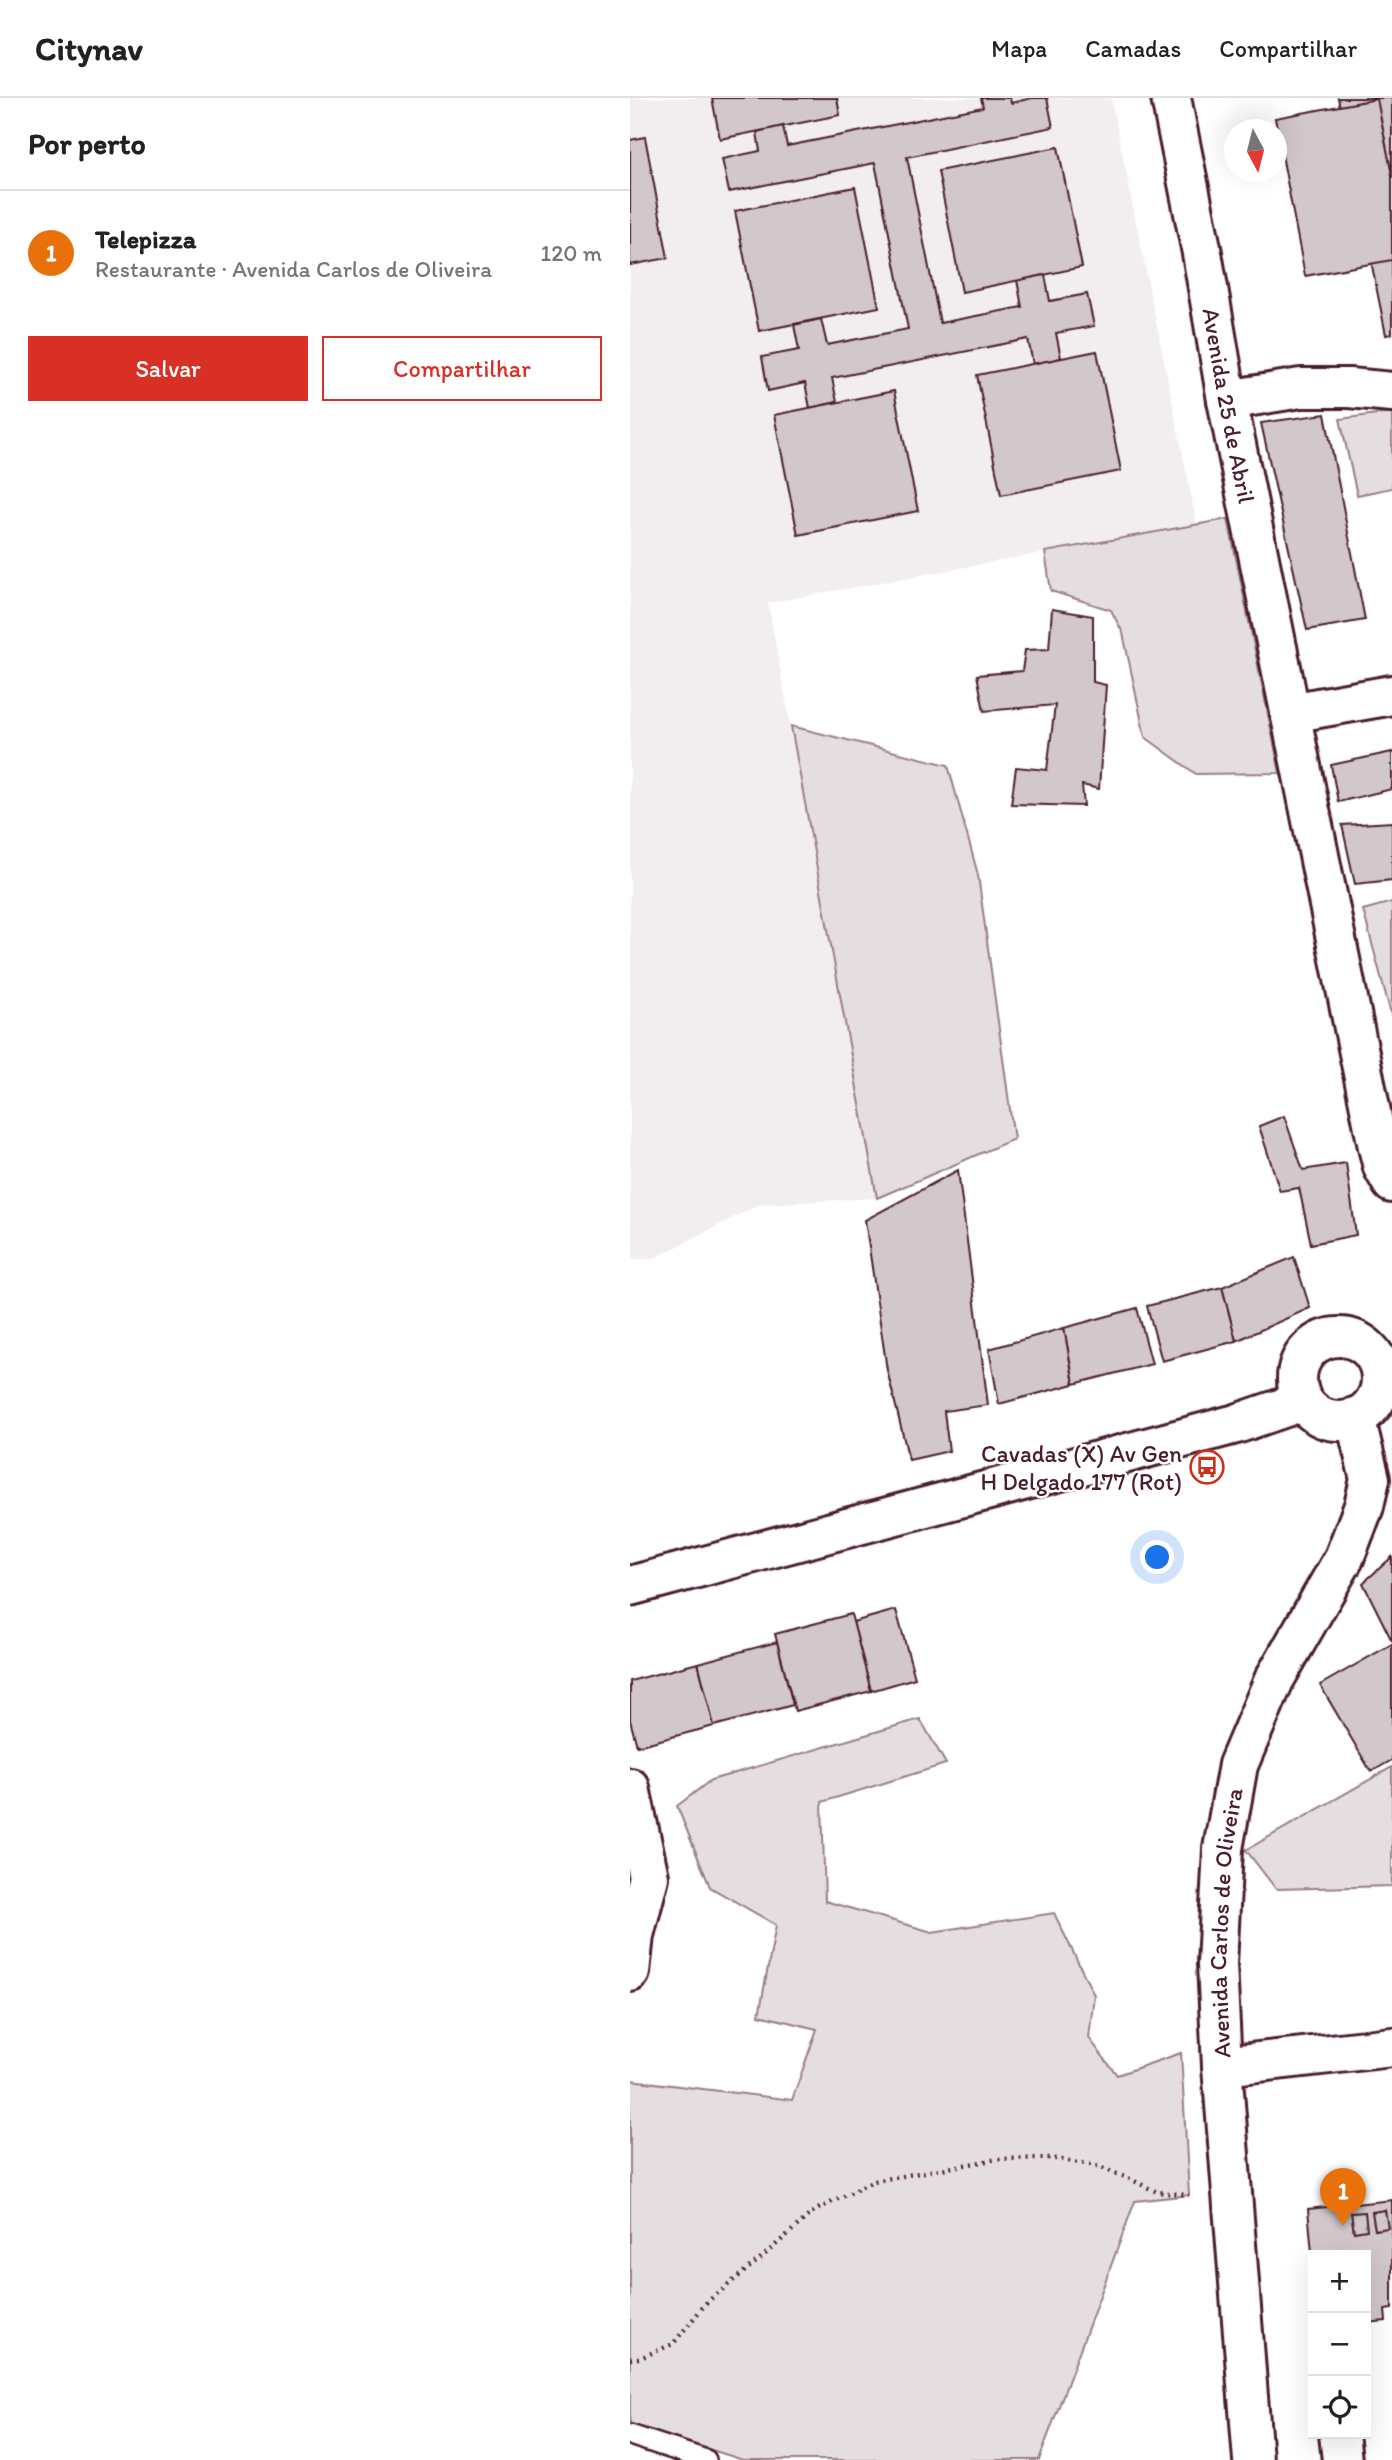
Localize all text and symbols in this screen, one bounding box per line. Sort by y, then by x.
text: Citynav [35,29,143,68]
text: Mapa [991,34,1047,63]
text: Camadas [1085,34,1181,63]
text: Compartilhar [1219,34,1357,63]
north arrow [1224,119,1287,182]
text: Por perto [28,125,146,162]
text: Telepizza [95,223,196,255]
text: 1 [46,239,56,267]
text: 120 m [541,239,602,267]
text: Restaurante · Avenida Carlos de Oliveira [95,255,492,283]
street label: Avenida 25 de Abril [1197,305,1262,506]
button: Salvar [28,336,308,401]
button: Compartilhar [322,336,602,401]
place label: Cavadas (X) Av Gen H Delgado 177 (Rot) [980,1439,1182,1496]
bus stop icon: Cavadas (X) Av Gen H Delgado 177 (Rot) [1188,1448,1226,1486]
your location [1140,1540,1174,1574]
street label: Avenida Carlos de Oliveira [1202,1785,1248,2059]
pin: 1 [1320,2168,1366,2226]
map controls [1308,2250,1371,2439]
button: + [1308,2250,1371,2313]
button: − [1308,2313,1371,2376]
button: locate [1308,2376,1371,2439]

